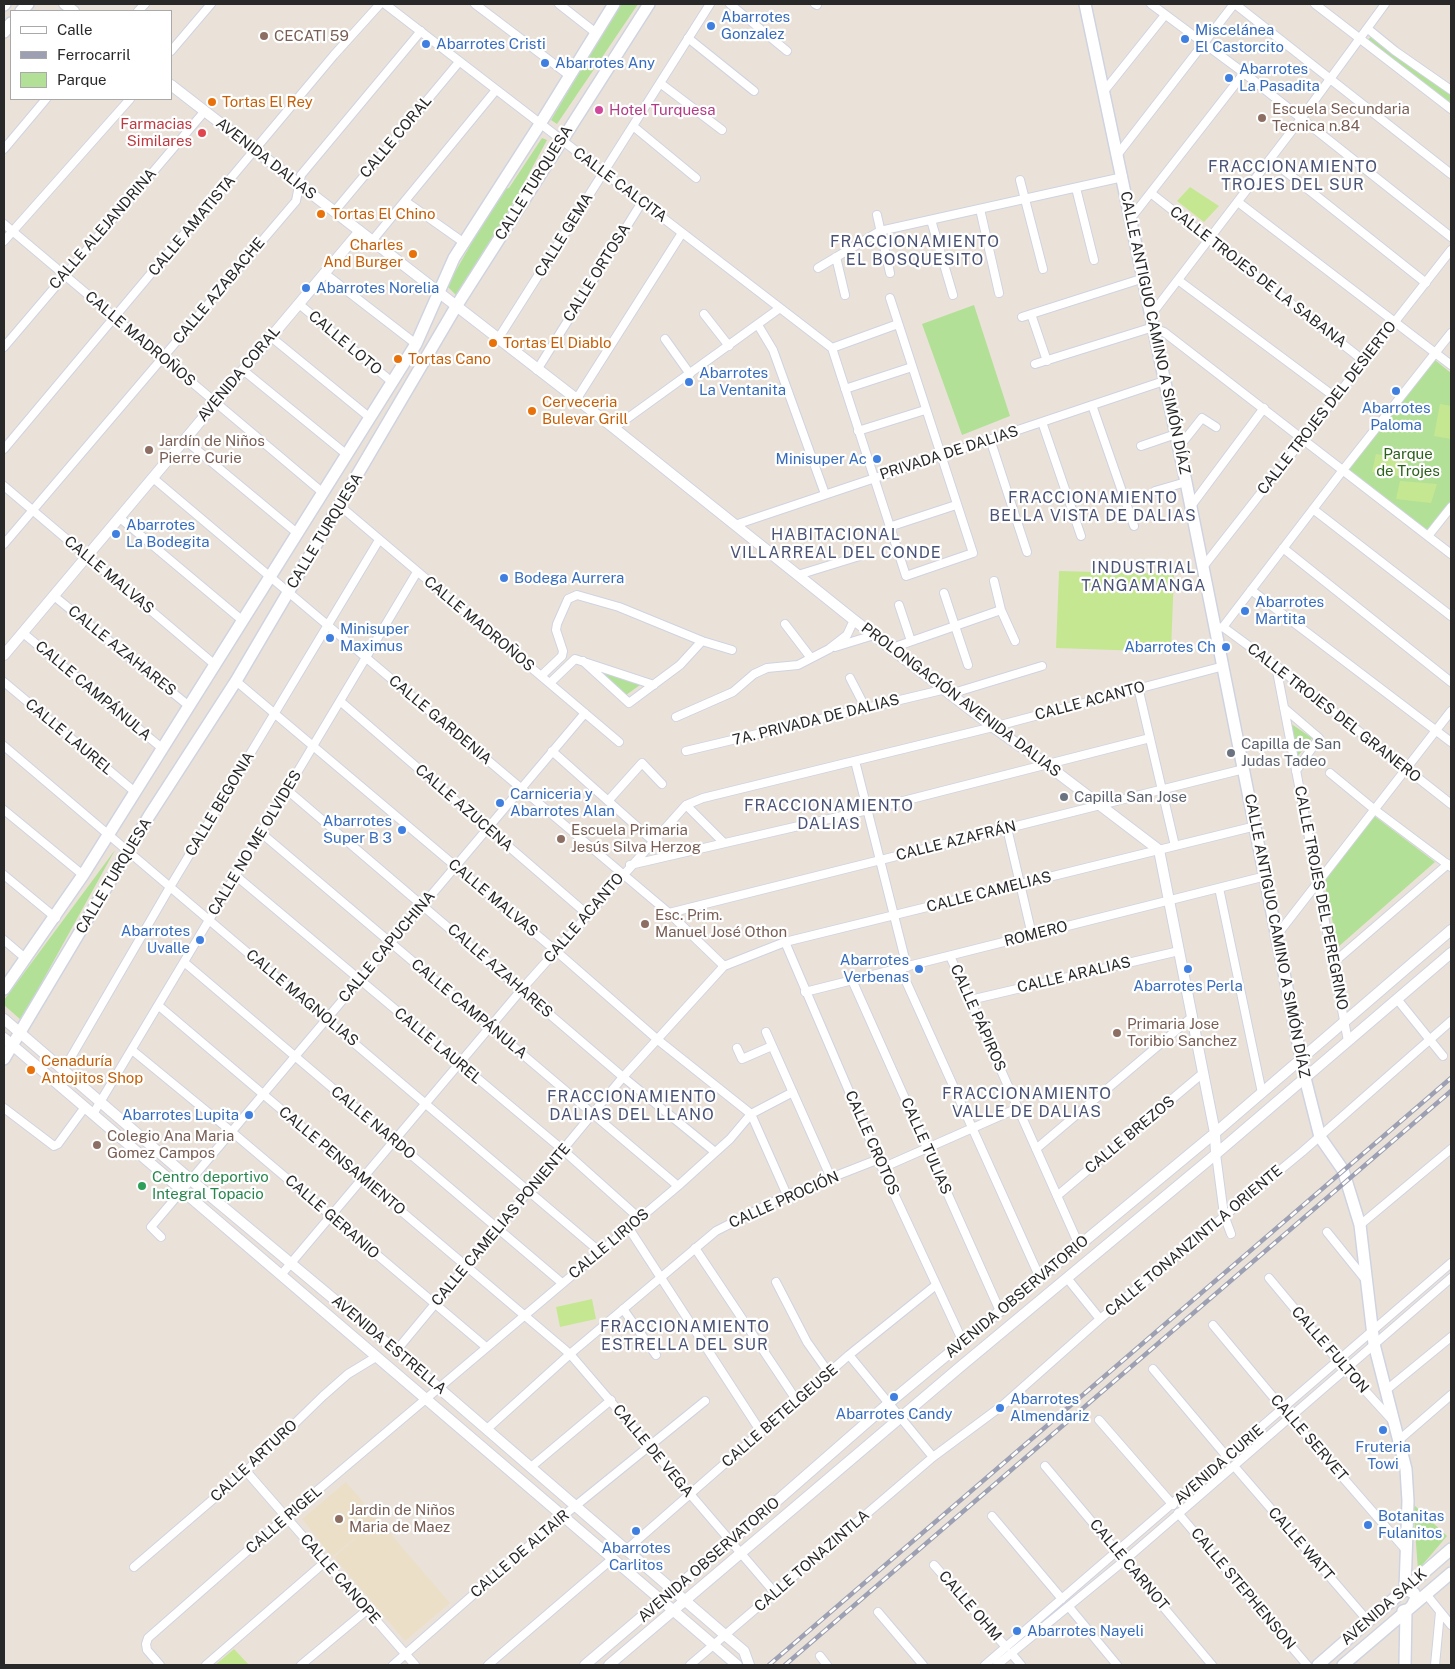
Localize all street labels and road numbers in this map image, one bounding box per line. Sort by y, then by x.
street label: CALLE CORAL [356,92,436,182]
street label: AVENIDA DALIAS [212,114,320,204]
street label: CALLE TURQUESA [491,122,577,244]
street label: CALLE CALCITA [569,144,671,226]
street label: CALLE ALEJANDRINA [46,165,160,293]
street label: CALLE AMATISTA [145,172,239,280]
street label: CALLE GEMA [531,190,597,280]
street label: CALLE ANTIGUO CAMINO A SIMÓN DÍAZ [1116,190,1194,476]
street label: CALLE TROJES DE LA SABANA [1166,202,1350,352]
street label: CALLE ORTOSA [560,221,634,325]
street label: CALLE AZABACHE [169,234,269,348]
street label: CALLE MADROÑOS [81,288,199,390]
street label: CALLE LOTO [305,307,385,379]
street label: CALLE TROJES DEL DESIERTO [1254,318,1400,498]
street label: AVENIDA CORAL [194,323,284,425]
street label: PRIVADA DE DALIAS [877,422,1021,484]
street label: CALLE TURQUESA [283,470,367,592]
street label: CALLE MALVAS [60,532,158,618]
street label: CALLE MADROÑOS [420,573,538,675]
street label: CALLE AZAHARES [64,602,180,700]
street label: PROLONGACIÓN AVENIDA DALIAS [858,619,1064,781]
street label: CALLE CAMPÁNULA [31,637,155,745]
street label: CALLE TROJES DEL GRANERO [1244,640,1424,786]
street label: CALLE GARDENIA [385,672,495,768]
street label: CALLE ACANTO [1033,678,1147,724]
street label: 7A. PRIVADA DE DALIAS [731,691,901,749]
street label: CALLE LAUREL [22,695,116,779]
street label: CALLE BEGONIA [182,748,258,860]
street label: CALLE AZUCENA [411,761,517,855]
street label: CALLE NO ME OLVIDES [205,767,305,919]
street label: CALLE TROJES DEL PEREGRINO [1290,784,1352,1012]
street label: CALLE ANTIGUO CAMINO A SIMÓN DÍAZ [1241,792,1313,1080]
street label: CALLE TURQUESA [72,815,156,937]
street label: CALLE AZAFRÁN [894,817,1018,865]
street label: CALLE MALVAS [444,855,542,941]
street label: CALLE CAMELIAS [925,868,1053,916]
street label: CALLE ACANTO [540,869,628,967]
street label: CALLE CAPUCHINA [335,888,439,1006]
street label: ROMERO [1002,917,1070,951]
street label: CALLE AZAHARES [444,920,556,1022]
street label: CALLE MAGNOLIAS [242,946,362,1050]
street label: CALLE ARALIAS [1015,953,1133,997]
street label: CALLE CAMPÁNULA [407,955,531,1063]
street label: CALLE PÁPIROS [946,962,1010,1074]
street label: CALLE LAUREL [391,1004,485,1088]
street label: CALLE NARDO [327,1082,419,1164]
street label: CALLE CROTOS [841,1088,903,1198]
street label: CALLE BREZOS [1082,1092,1178,1178]
street label: CALLE TULIAS [897,1095,955,1197]
street label: CALLE PENSAMIENTO [275,1103,409,1219]
street label: CALLE CAMELIAS PONIENTE [428,1140,574,1310]
street label: CALLE TONANZINTLA ORIENTE [1102,1162,1286,1320]
street label: CALLE PROCIÓN [726,1168,842,1232]
street label: CALLE GERANIO [281,1171,383,1263]
street label: CALLE LIRIOS [565,1205,653,1283]
street label: AVENIDA OBSERVATORIO [942,1232,1092,1362]
street label: AVENIDA ESTRELLA [328,1292,450,1398]
street label: CALLE FULTON [1288,1303,1372,1397]
street label: CALLE BETELGEUSE [718,1361,842,1471]
street label: CALLE SERVET [1267,1391,1351,1485]
street label: CALLE DE VEGA [609,1401,697,1501]
street label: CALLE ARTURO [207,1416,301,1506]
street label: AVENIDA CURIE [1171,1421,1267,1509]
street label: CALLE RIGEL [242,1482,326,1558]
street label: AVENIDA OBSERVATORIO [635,1494,783,1626]
street label: CALLE WATT [1264,1504,1338,1584]
street label: CALLE DE ALTAIR [467,1506,573,1602]
street label: CALLE TONAZINTLA [751,1506,873,1616]
street label: CALLE CARNOT [1086,1516,1172,1614]
street label: CALLE STEPHENSON [1187,1525,1299,1653]
street label: CALLE CANOPE [296,1530,384,1628]
street label: AVENIDA SALK [1337,1565,1431,1649]
street label: CALLE OHM [935,1567,1005,1645]

